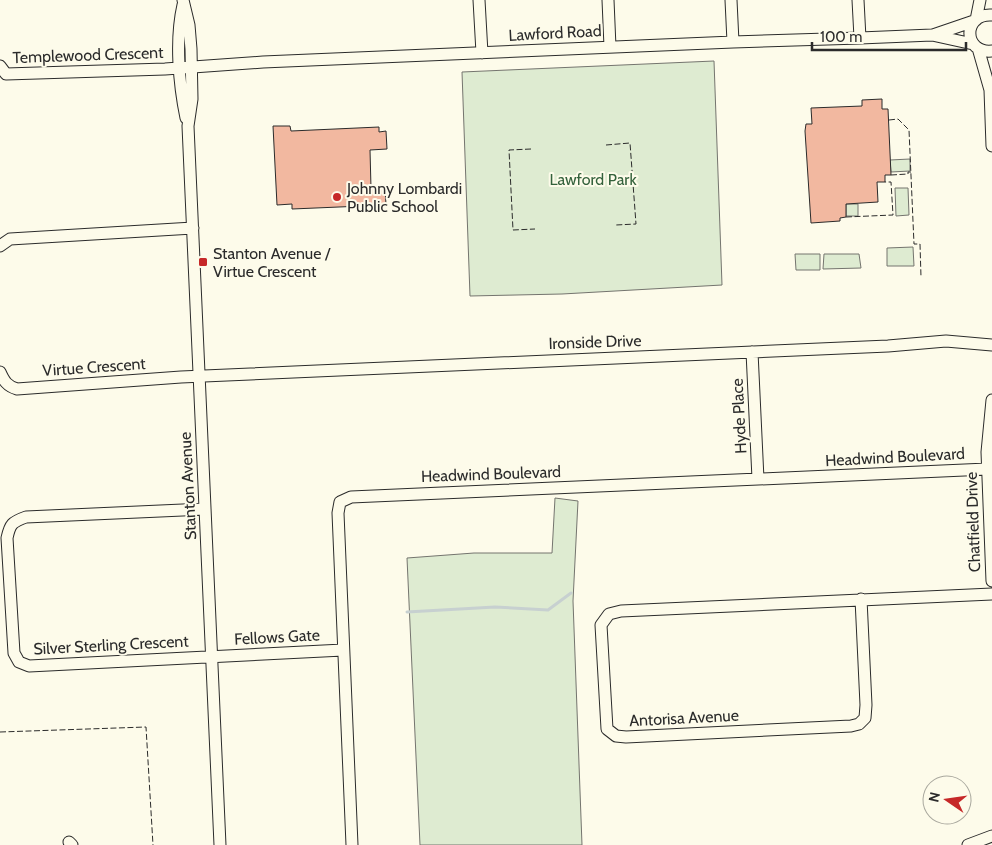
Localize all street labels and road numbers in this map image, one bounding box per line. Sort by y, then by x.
street label: Lawford Road [508,21,602,45]
street label: Templewood Crescent [12,43,164,67]
street label: Ironside Drive [548,331,642,353]
street label: Virtue Crescent [42,354,147,380]
street label: Hyde Place [728,378,750,454]
street label: Stanton Avenue [176,431,200,541]
street label: Headwind Boulevard [825,444,965,470]
street label: Headwind Boulevard [421,462,561,486]
street label: Chatfield Drive [962,472,984,572]
street label: Fellows Gate [234,625,320,649]
street label: Silver Sterling Crescent [33,631,190,659]
street label: Antorisa Avenue [629,706,739,730]

